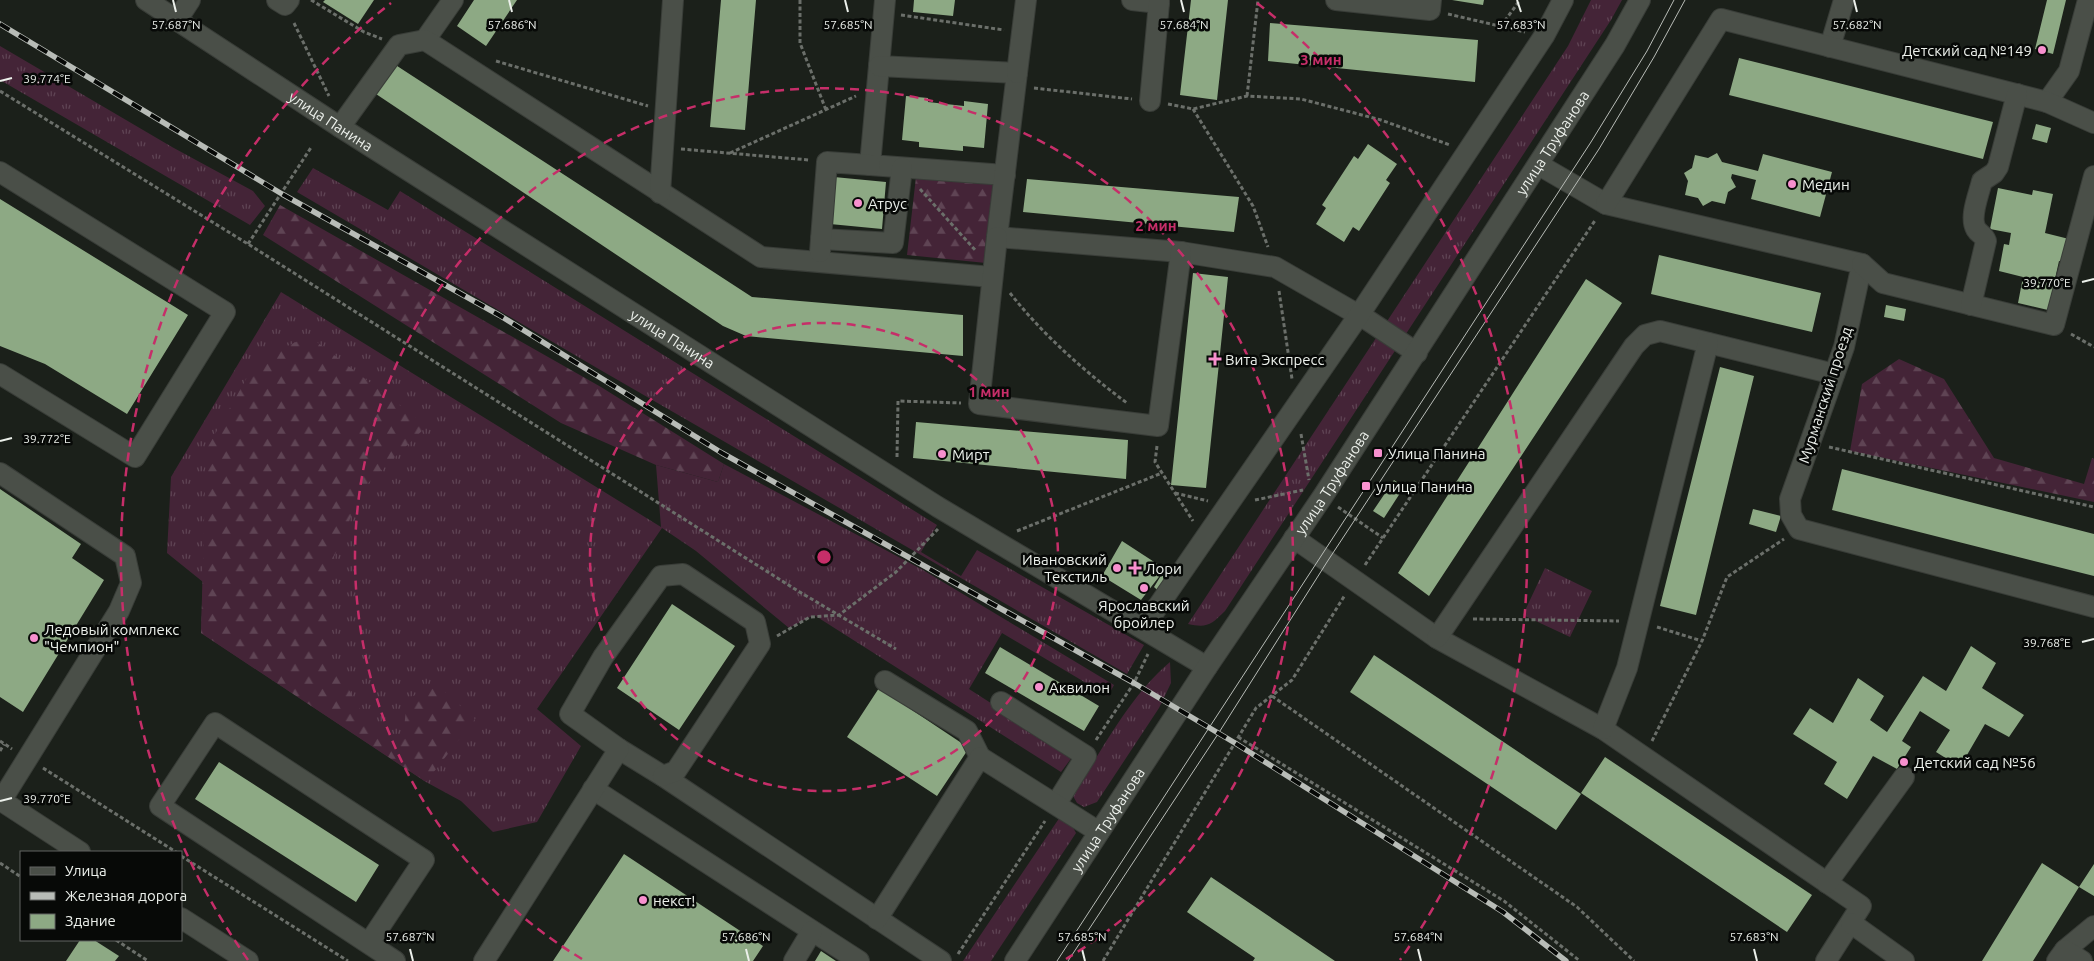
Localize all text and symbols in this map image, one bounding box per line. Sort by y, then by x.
text: 57.687°N [151,18,201,31]
text: 57.686°N [487,18,537,31]
text: 57.685°N [823,18,873,31]
text: 57.684°N [1159,18,1209,31]
text: 57.683°N [1496,18,1546,31]
text: 57.682°N [1832,18,1882,31]
place label: Детский сад №149 [1902,42,2032,59]
marker: Детский сад №149 [2036,44,2048,56]
text: 3 мин [1300,51,1342,68]
text: 39.774°E [23,72,71,85]
street label: улица Панина [286,87,376,154]
street label: улица Труфанова [1512,87,1592,198]
place label: Медин [1802,176,1850,193]
marker: Медин [1786,178,1798,190]
place label: Атрус [868,195,907,212]
marker: Атрус [852,197,864,209]
text: 2 мин [1135,217,1177,234]
text: 39.770°E [2023,276,2071,289]
street label: улица Панина [627,305,718,372]
street label: Мурманский проезд [1795,324,1855,466]
place label: Вита Экспресс [1225,351,1325,368]
marker: Вита Экспресс [1209,353,1221,365]
text: 1 мин [968,383,1010,400]
street label: улица Труфанова [1291,427,1372,537]
text: 39.772°E [23,432,71,445]
place label: Улица Панина [1388,445,1485,462]
place label: Мирт [952,446,990,463]
marker: Улица Панина [1372,447,1384,459]
marker: Мирт [936,448,948,460]
place label: улица Панина [1376,478,1473,495]
marker: улица Панина [1360,480,1372,492]
centre of rings [815,548,833,566]
place label: Ивановский Текстиль [1022,551,1107,585]
place label: Лори [1145,560,1182,577]
marker: Ивановский Текстиль [1111,562,1123,574]
marker: Лори [1129,562,1141,574]
marker: Ярославский бройлер [1138,582,1150,594]
place label: Ярославский бройлер [1098,597,1190,631]
place label: Ледовый комплекс "Чемпион" [44,621,179,655]
marker: Ледовый комплекс "Чемпион" [28,632,40,644]
text: 39.768°E [2023,636,2071,649]
place label: Аквилон [1049,679,1110,696]
marker: Аквилон [1033,681,1045,693]
place label: Детский сад №56 [1914,754,2036,771]
marker: Детский сад №56 [1898,756,1910,768]
street label: улица Труфанова [1067,764,1148,875]
text: 39.770°E [23,792,71,805]
legend [20,851,182,941]
text: Улица [65,862,107,879]
text: Железная дорога [65,887,187,904]
place label: некст! [653,892,696,909]
marker: некст! [637,894,649,906]
text: Здание [65,912,116,929]
text: 57.687°N [385,930,435,943]
text: 57.686°N [721,930,771,943]
text: 57.685°N [1057,930,1107,943]
text: 57.684°N [1393,930,1443,943]
text: 57.683°N [1729,930,1779,943]

